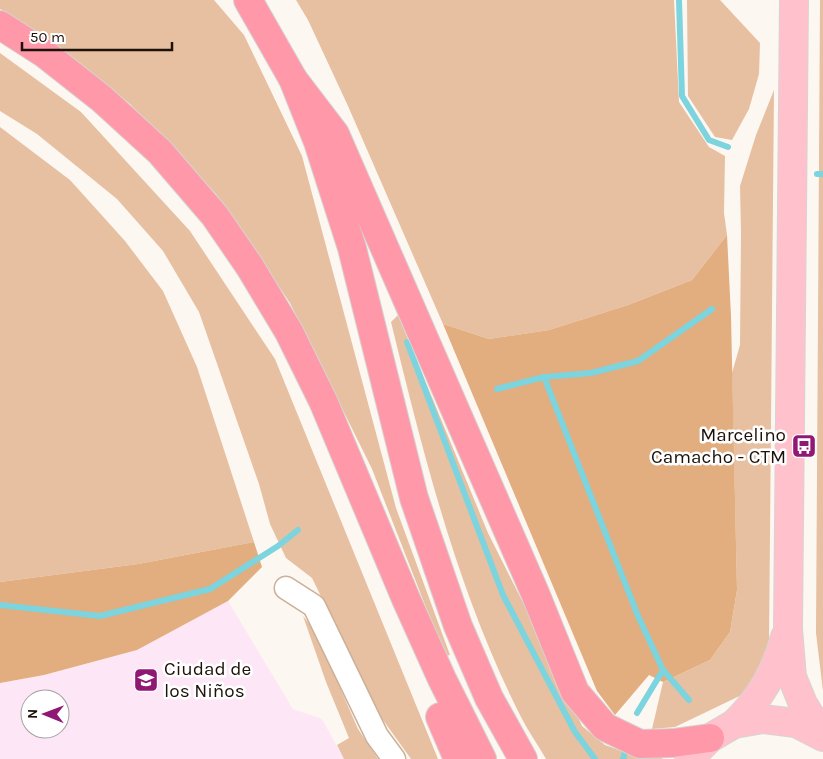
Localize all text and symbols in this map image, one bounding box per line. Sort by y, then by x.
scale bar [22,20,172,52]
text: 50 m [30,28,65,46]
place label: Marcelino Camacho - CTM [651,424,786,468]
bus stop icon: Marcelino Camacho - CTM [791,433,817,459]
place label: Ciudad de los Niños [164,658,251,702]
school or university icon: Ciudad de los Niños [133,667,159,693]
north arrow [20,689,70,739]
text: N [24,709,41,719]

